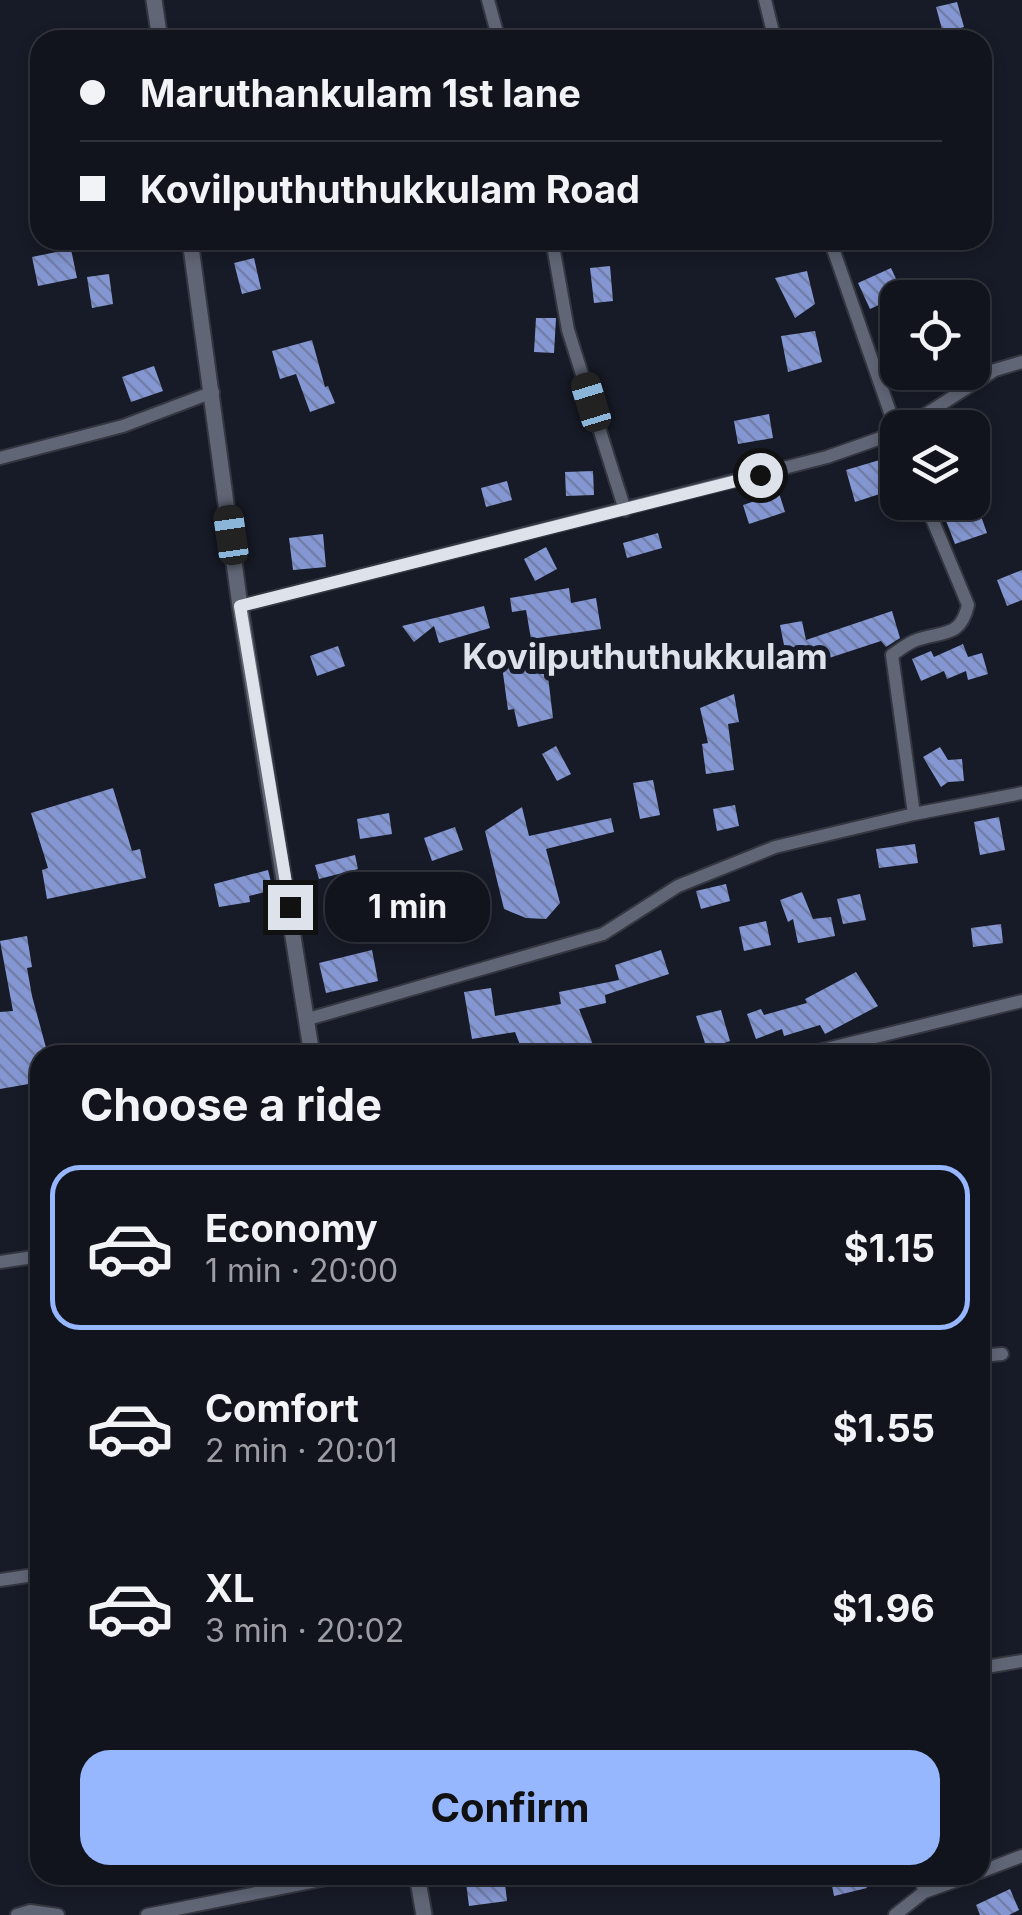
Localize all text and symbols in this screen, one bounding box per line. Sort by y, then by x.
text: Maruthankulam 1st lane [140,70,581,116]
text: Kovilputhuthukkulam Road [140,166,640,212]
map controls [880,280,990,520]
button: locate [880,280,990,390]
car [568,369,614,435]
button: layers [880,410,990,520]
route start [738,453,783,498]
car [212,503,250,567]
district label: Kovilputhuthukkulam [462,635,828,677]
callout: 1 min [325,872,490,942]
route end [268,885,313,930]
text: 1 min [368,887,447,926]
text: Choose a ride [80,1077,382,1132]
icon: car [85,1203,175,1293]
text: Economy [205,1205,378,1251]
text: $1.15 [844,1225,935,1271]
text: 1 min · 20:00 [205,1251,398,1290]
icon: car [85,1383,175,1473]
text: Comfort [205,1385,359,1431]
text: $1.55 [833,1405,935,1451]
text: 2 min · 20:01 [205,1431,398,1470]
icon: car [85,1563,175,1653]
text: XL [205,1565,255,1611]
text: $1.96 [832,1585,935,1631]
text: 3 min · 20:02 [205,1611,404,1650]
button: Confirm [80,1750,940,1865]

